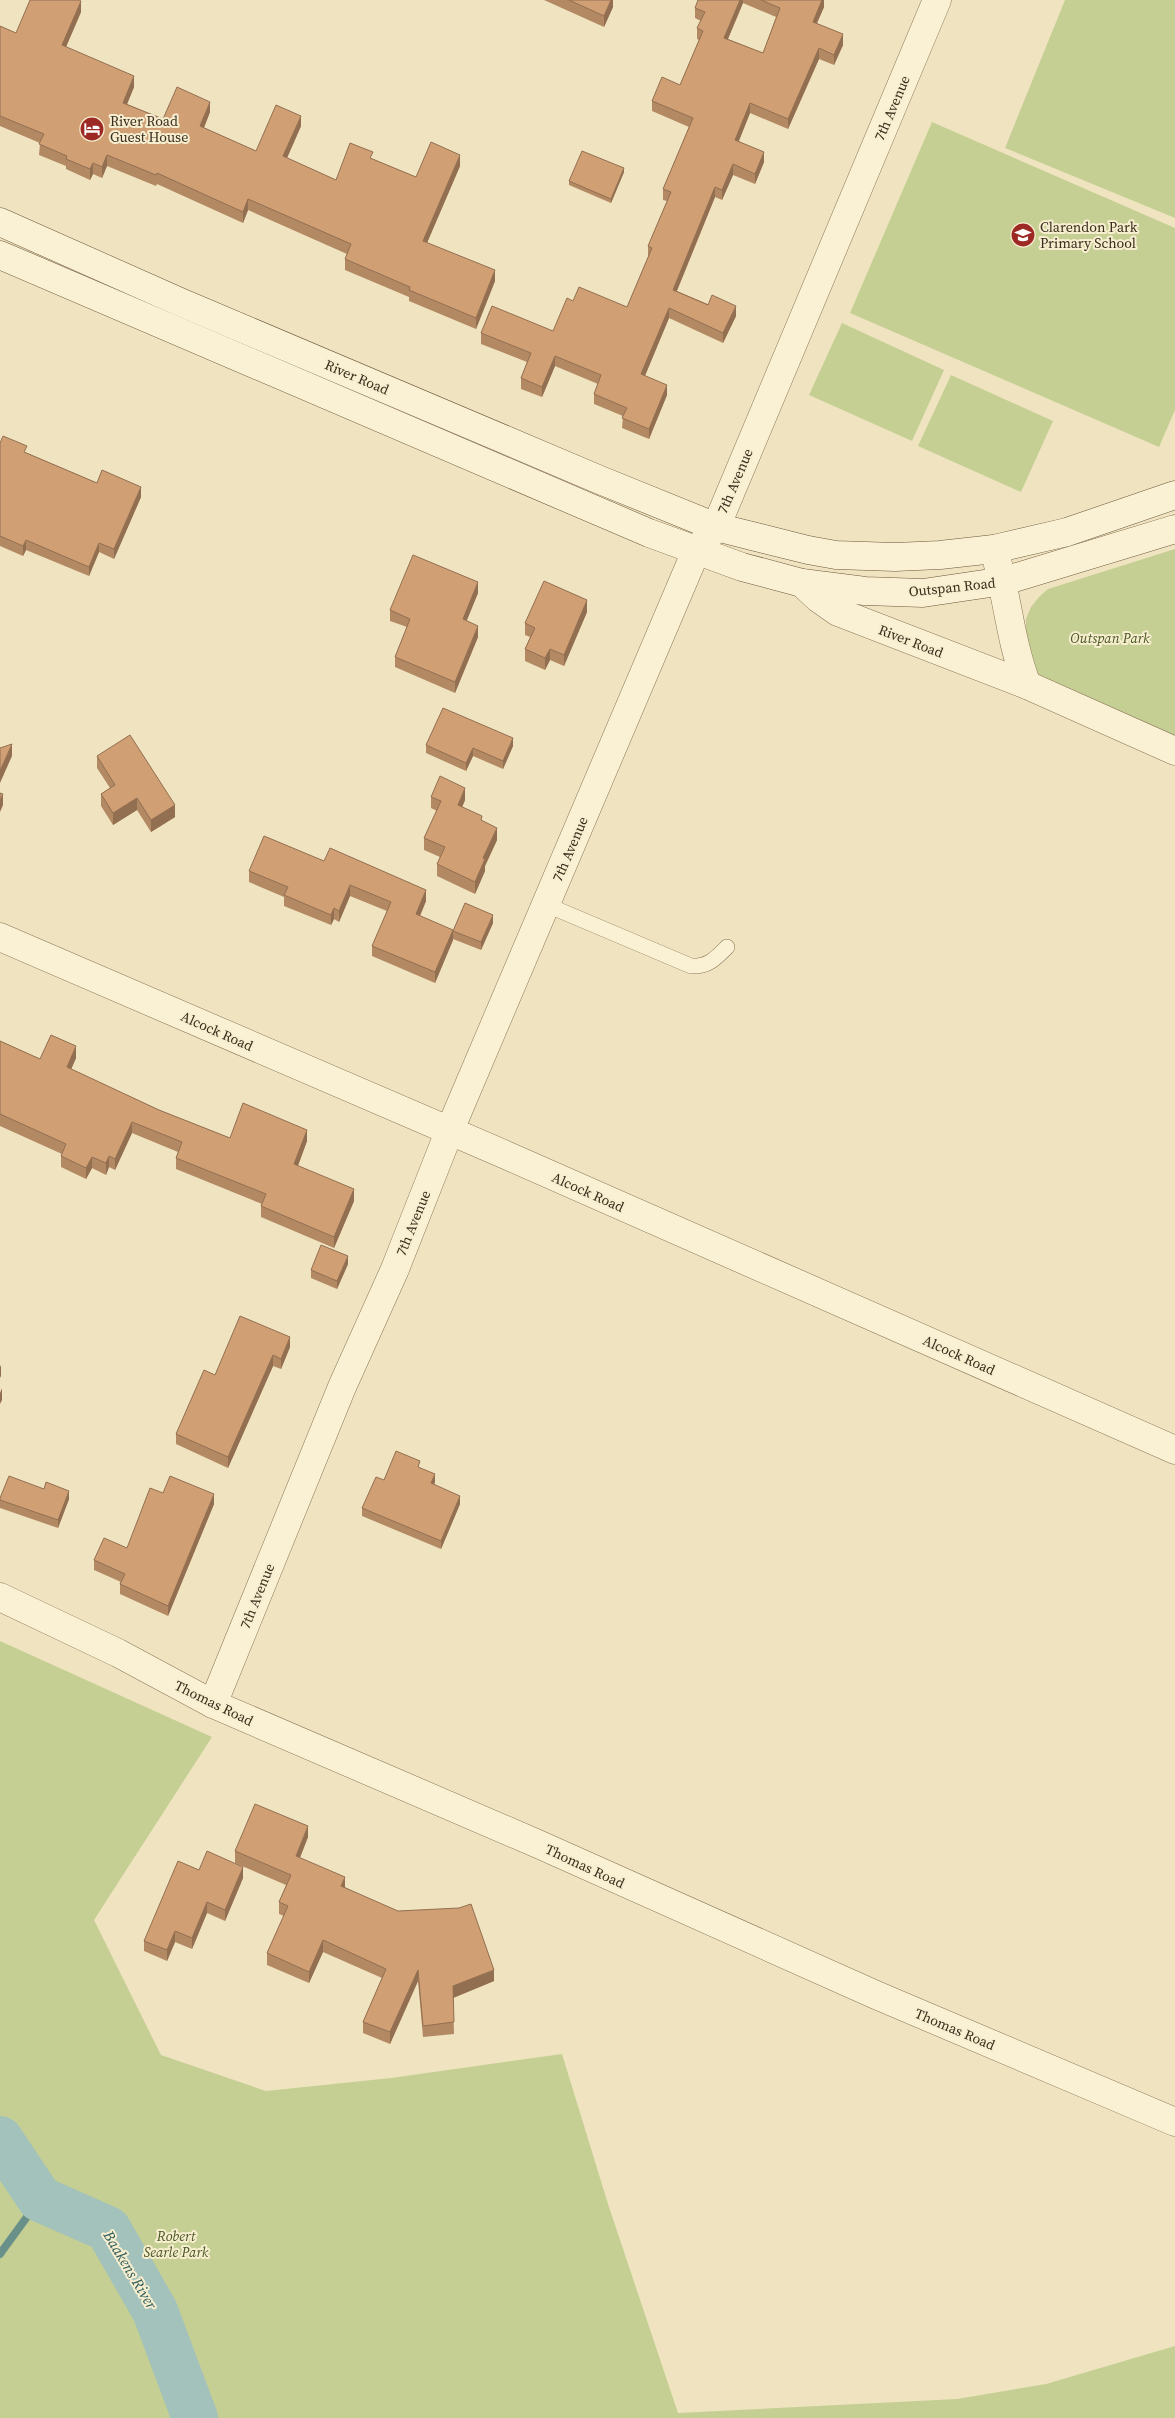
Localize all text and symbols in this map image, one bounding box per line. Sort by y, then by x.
street label: 7th Avenue [869,72,915,144]
place label: River Road Guest House [110,111,188,147]
hotel icon: River Road Guest House [79,116,105,142]
place label: Clarendon Park Primary School [1040,217,1138,253]
school or university icon: Clarendon Park Primary School [1010,222,1036,248]
street label: River Road [322,355,392,399]
street label: 7th Avenue [712,445,758,517]
street label: Outspan Road [908,572,996,602]
street label: River Road [876,619,946,663]
park label: Outspan Park [1070,628,1150,648]
street label: 7th Avenue [547,813,593,885]
street label: Alcock Road [178,1006,256,1056]
street label: Alcock Road [549,1167,627,1217]
street label: 7th Avenue [391,1187,435,1259]
street label: Alcock Road [920,1330,998,1380]
street label: 7th Avenue [235,1560,279,1632]
street label: Thomas Road [171,1675,257,1731]
street label: Thomas Road [542,1839,628,1893]
street label: Thomas Road [912,2003,998,2055]
water label: Baakens River [98,2226,163,2314]
park label: Robert Searle Park [144,2226,209,2262]

